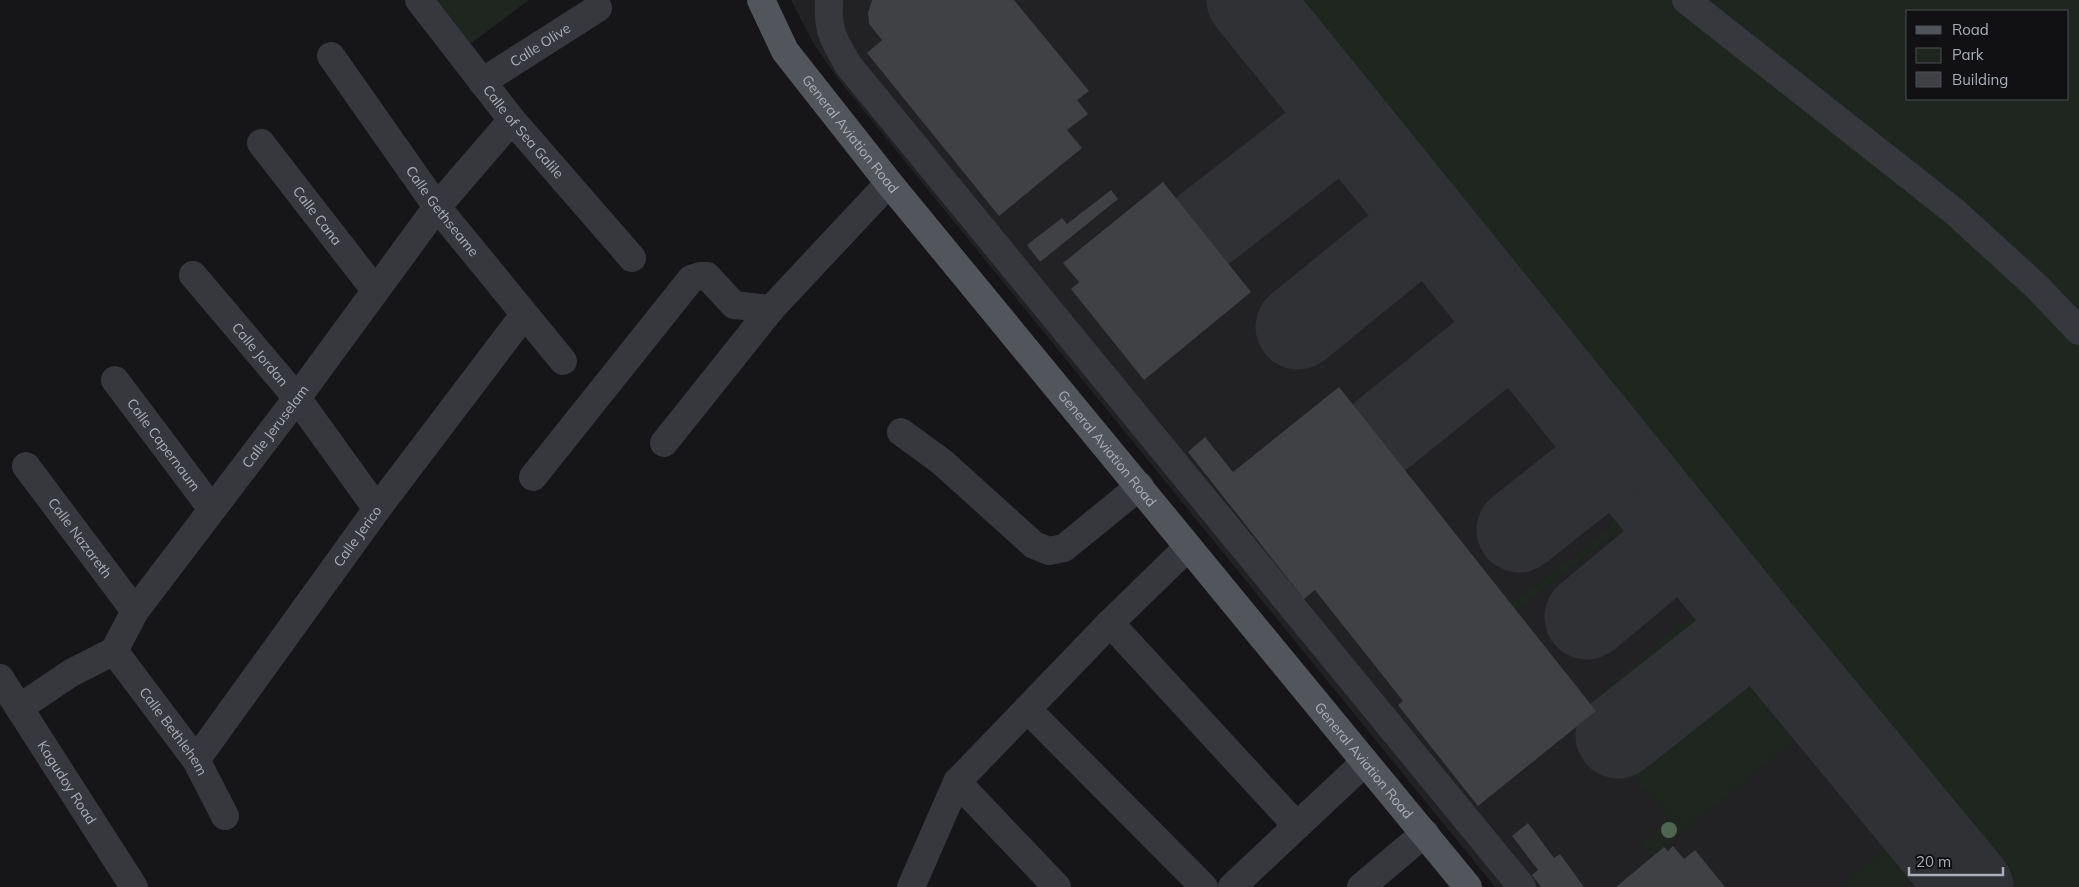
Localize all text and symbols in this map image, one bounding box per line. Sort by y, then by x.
legend [1906,10,2069,100]
street label: Calle Olive [507,19,574,71]
text: Road [1952,20,1989,39]
text: Park [1952,45,1984,64]
text: Building [1952,70,2008,89]
street label: General Aviation Road [798,71,903,197]
street label: Calle of Sea Galile [479,81,568,182]
street label: Calle Gethseame [402,162,483,260]
street label: Calle Cana [289,182,346,249]
street label: Calle Jordan [228,319,292,390]
street label: Calle Jeruselam [238,381,313,472]
street label: General Aviation Road [1054,386,1160,510]
street label: Calle Capernaum [123,395,204,495]
street label: Calle Nazareth [44,494,116,582]
street label: Calle Jerico [329,502,386,570]
street label: Calle Bethlehem [135,683,211,778]
street label: General Aviation Road [1311,698,1417,822]
street label: Kagudoy Road [34,737,100,827]
scale bar [1909,844,2003,876]
text: 20 m [1916,852,1951,871]

